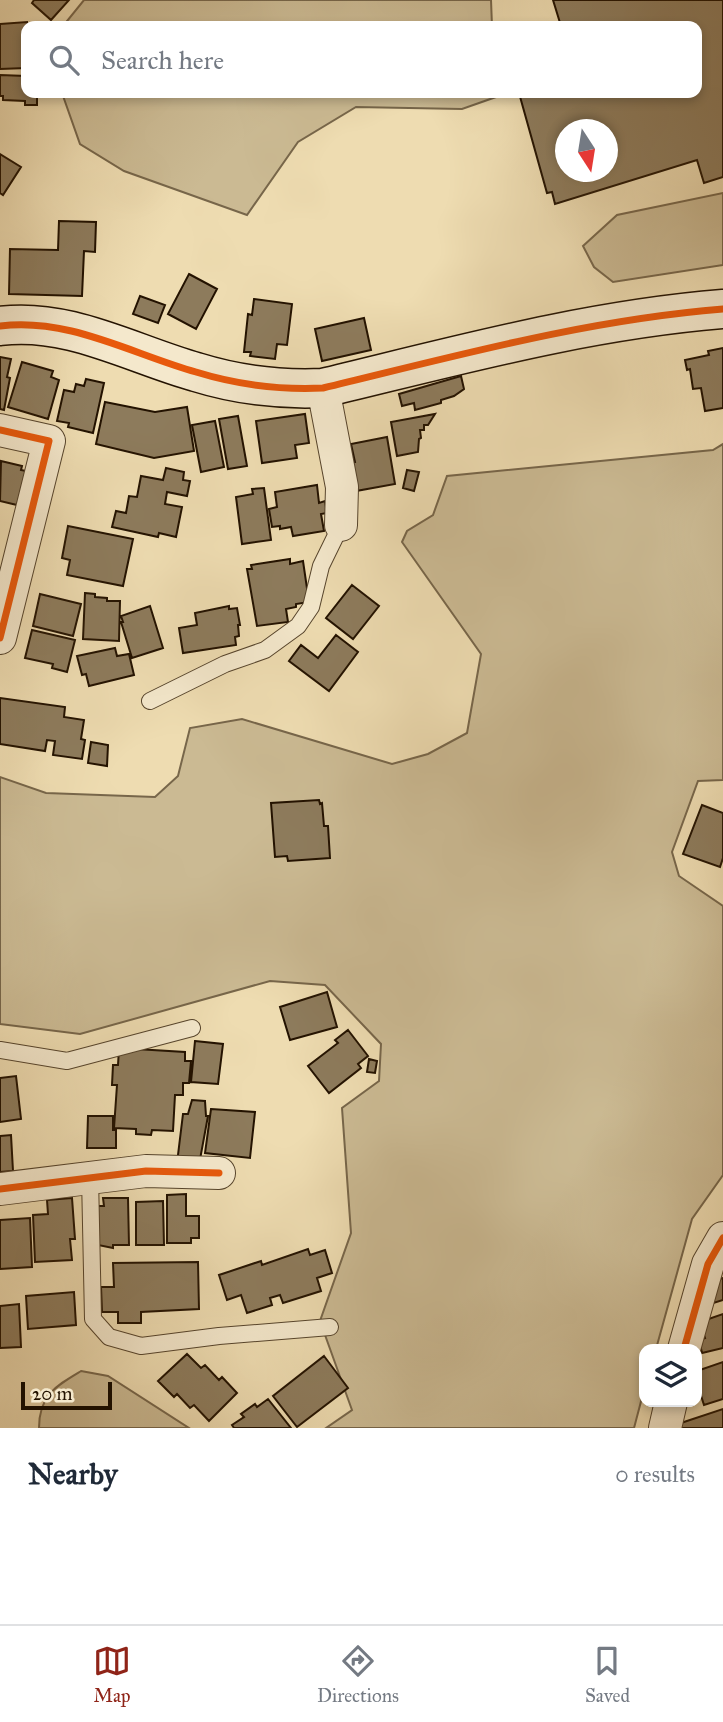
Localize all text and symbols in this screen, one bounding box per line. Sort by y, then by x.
search box [21,21,702,98]
icon: search [45,41,83,79]
text: Search here [101,44,224,76]
north arrow [555,119,618,182]
map controls [639,1344,702,1407]
button: layers [639,1344,702,1407]
scale bar [21,1379,112,1411]
text: 20 m [32,1382,73,1405]
text: Nearby [28,1456,118,1492]
text: 0 results [615,1460,695,1488]
tab: Map [93,1642,131,1707]
tab: Directions [317,1642,399,1707]
tab: Saved [585,1642,630,1707]

